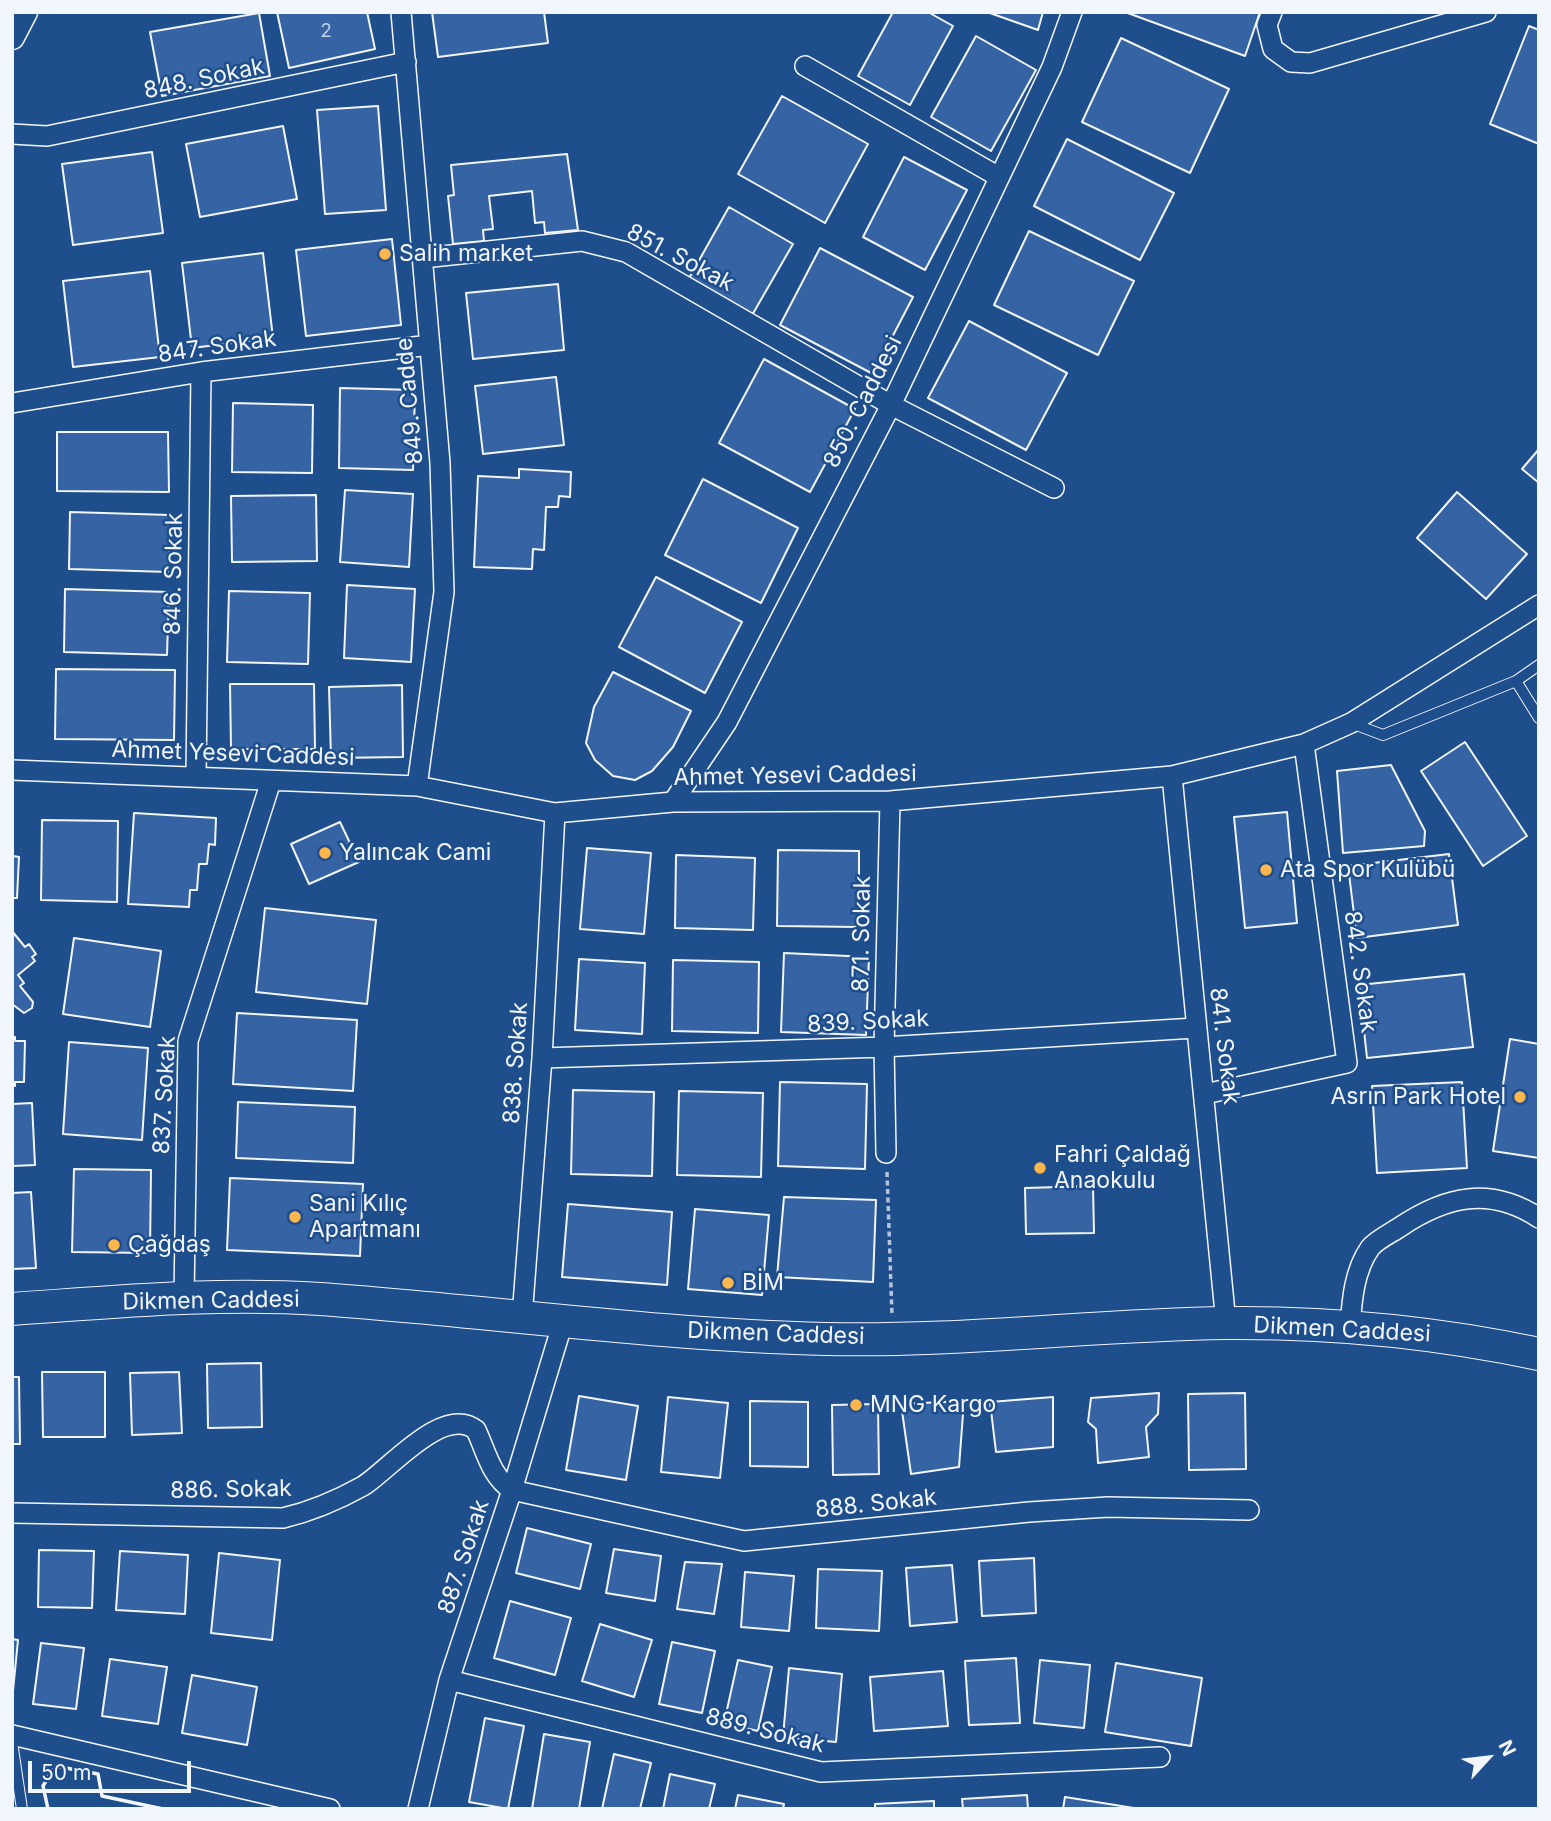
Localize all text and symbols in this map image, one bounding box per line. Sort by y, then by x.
house number: 2 [320,20,332,42]
street label: 848. Sokak [141,53,267,105]
street label: 851. Sokak [622,218,738,298]
place label: Salih market [399,240,533,268]
marker: Salih market [377,246,393,262]
street label: 847. Sokak [156,325,278,369]
street label: 850. Caddesi [818,331,908,473]
street label: 849. Cadde [391,336,429,466]
street label: 846. Sokak [159,513,189,635]
street label: Ahmet Yesevi Caddesi [111,736,355,772]
street label: Ahmet Yesevi Caddesi [673,760,917,792]
place label: Yalıncak Cami [339,839,491,867]
marker: Yalıncak Cami [317,845,333,861]
place label: Ata Spor Kulübü [1280,856,1455,884]
marker: Ata Spor Kulübü [1258,862,1274,878]
street label: 871. Sokak [847,876,877,992]
street label: 842. Sokak [1338,909,1382,1035]
street label: 841. Sokak [1203,986,1245,1106]
street label: 838. Sokak [498,1001,534,1125]
street label: 839. Sokak [806,1005,930,1039]
street label: 837. Sokak [148,1035,182,1155]
place label: Asrın Park Hotel [1330,1083,1506,1111]
marker: Asrın Park Hotel [1512,1089,1528,1105]
place label: Fahri Çaldağ Anaokulu [1054,1141,1191,1195]
marker: Fahri Çaldağ Anaokulu [1032,1160,1048,1176]
place label: Sani Kılıç Apartmanı [309,1190,421,1244]
marker: Sani Kılıç Apartmanı [287,1209,303,1225]
place label: Çağdaş [128,1231,211,1259]
marker: Çağdaş [106,1237,122,1253]
place label: BİM [742,1269,784,1297]
marker: BİM [720,1275,736,1291]
street label: Dikmen Caddesi [122,1286,300,1316]
street label: Dikmen Caddesi [1253,1312,1431,1348]
street label: Dikmen Caddesi [687,1317,865,1351]
place label: MNG Kargo [870,1391,996,1419]
marker: MNG Kargo [848,1397,864,1413]
street label: 886. Sokak [170,1475,292,1505]
street label: 888. Sokak [814,1484,938,1524]
street label: 887. Sokak [433,1496,495,1618]
street label: 889. Sokak [703,1703,827,1759]
north arrow [1453,1723,1523,1793]
text: N [1494,1737,1521,1760]
scale bar [32,1748,194,1792]
text: 50 m [41,1760,91,1785]

